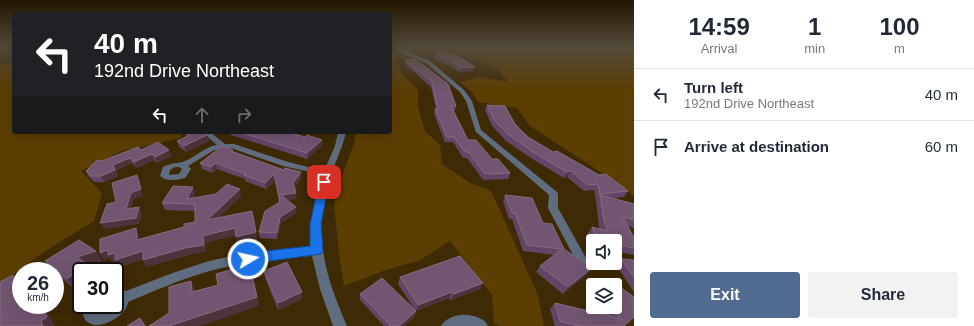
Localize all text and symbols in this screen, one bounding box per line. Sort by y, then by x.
text: 14:59 [688,13,750,40]
text: 1 [808,13,821,40]
text: 100 [880,13,920,40]
icon: left [28,28,80,80]
text: 40 m [94,28,158,59]
text: Arrival [701,41,738,56]
text: min [804,41,825,56]
text: m [894,41,905,56]
text: 192nd Drive Northeast [94,61,274,81]
text: Turn left [684,79,743,96]
icon: left [650,84,672,106]
text: 40 m [925,86,958,103]
text: 192nd Drive Northeast [684,96,814,111]
icon: left [149,104,171,126]
icon: ahead [191,104,213,126]
icon: right [233,104,255,126]
icon: arrive [650,136,672,158]
text: Arrive at destination [684,138,829,155]
text: 60 m [925,138,958,155]
pin [307,165,341,199]
icon: arrive [313,171,335,193]
map controls [586,234,622,314]
button: sound [586,234,622,270]
position arrow [227,238,269,280]
speed limit sign: 30 [72,262,124,314]
text: 26 [27,272,49,294]
button: Exit [650,272,800,318]
button: Share [808,272,958,318]
button: layers [586,278,622,314]
text: km/h [27,292,49,303]

